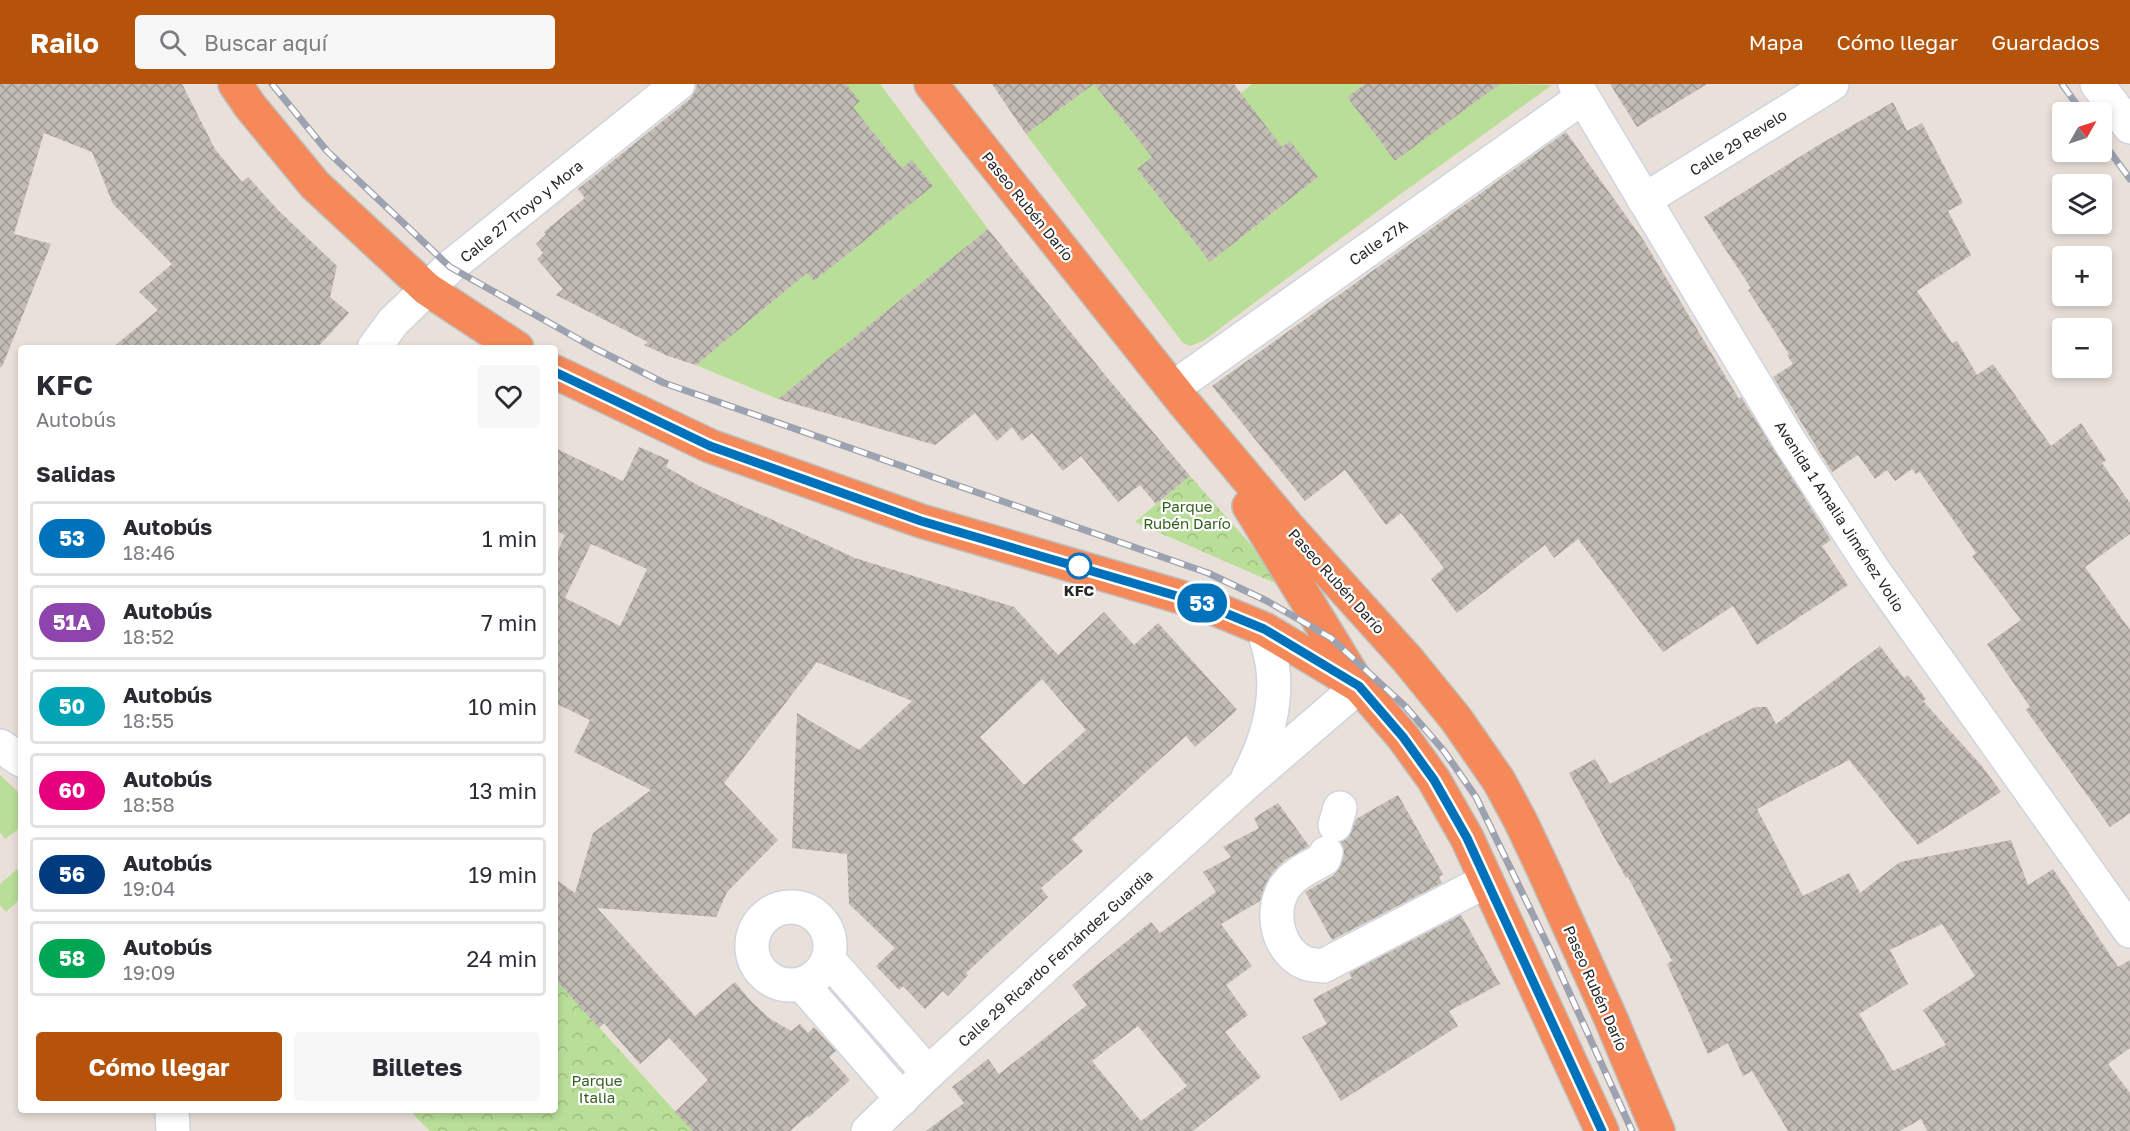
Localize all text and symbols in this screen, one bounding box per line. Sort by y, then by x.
search box [135,15,555,69]
text: Railo [30,26,99,59]
icon: search [156,26,189,59]
text: Buscar aquí [204,29,327,56]
text: Mapa [1749,29,1804,55]
text: Cómo llegar [1837,29,1958,55]
text: Guardados [1991,29,2100,55]
north arrow [2052,102,2112,162]
map controls [2052,102,2112,378]
street label: Calle 29 Revelo [1686,105,1790,179]
street label: Paseo Rubén Darío [978,148,1078,264]
street label: Calle 27 Troyo y Mora [456,156,586,266]
button: layers [2052,174,2112,234]
street label: Calle 27A [1345,215,1411,269]
button: + [2052,246,2112,306]
button: − [2052,318,2112,378]
button: heart [477,365,540,428]
text: KFC [36,368,93,401]
text: Autobús [36,407,116,431]
street label: Avenida 1 Amalia Jiménez Volio [1771,417,1909,615]
text: Salidas [36,460,116,487]
park label: Parque Rubén Darío [1143,497,1231,532]
text: Autobús [123,513,212,540]
text: 53 [59,525,85,551]
text: 1 min [482,525,537,552]
street label: Paseo Rubén Darío [1285,525,1389,637]
text: 18:46 [123,540,175,564]
marker: KFC [1066,553,1092,579]
place label: KFC [1064,581,1095,599]
line badge: 53 [1175,584,1229,622]
text: 53 [1189,590,1215,616]
text: Autobús [123,597,212,624]
text: 51A [53,609,91,635]
text: 7 min [481,609,537,636]
text: 18:52 [123,624,174,648]
text: Autobús [123,681,212,708]
text: 50 [59,693,85,719]
text: 10 min [468,693,537,720]
text: 18:55 [123,708,174,732]
text: Autobús [123,765,212,792]
text: 60 [59,777,86,803]
text: 13 min [469,777,537,804]
text: 18:58 [123,792,175,816]
text: Autobús [123,849,212,876]
text: 56 [59,861,85,887]
text: 19 min [469,861,537,888]
street label: Calle 29 Ricardo Fernández Guardia [954,866,1156,1050]
text: 19:04 [123,876,175,900]
street label: Paseo Rubén Darío [1560,923,1632,1053]
text: Autobús [123,933,212,960]
text: 58 [59,945,85,971]
text: 24 min [466,945,537,972]
text: 19:09 [123,960,175,984]
button: Cómo llegar [36,1032,282,1101]
button: Billetes [294,1032,540,1101]
park label: Parque Italia [572,1071,623,1106]

